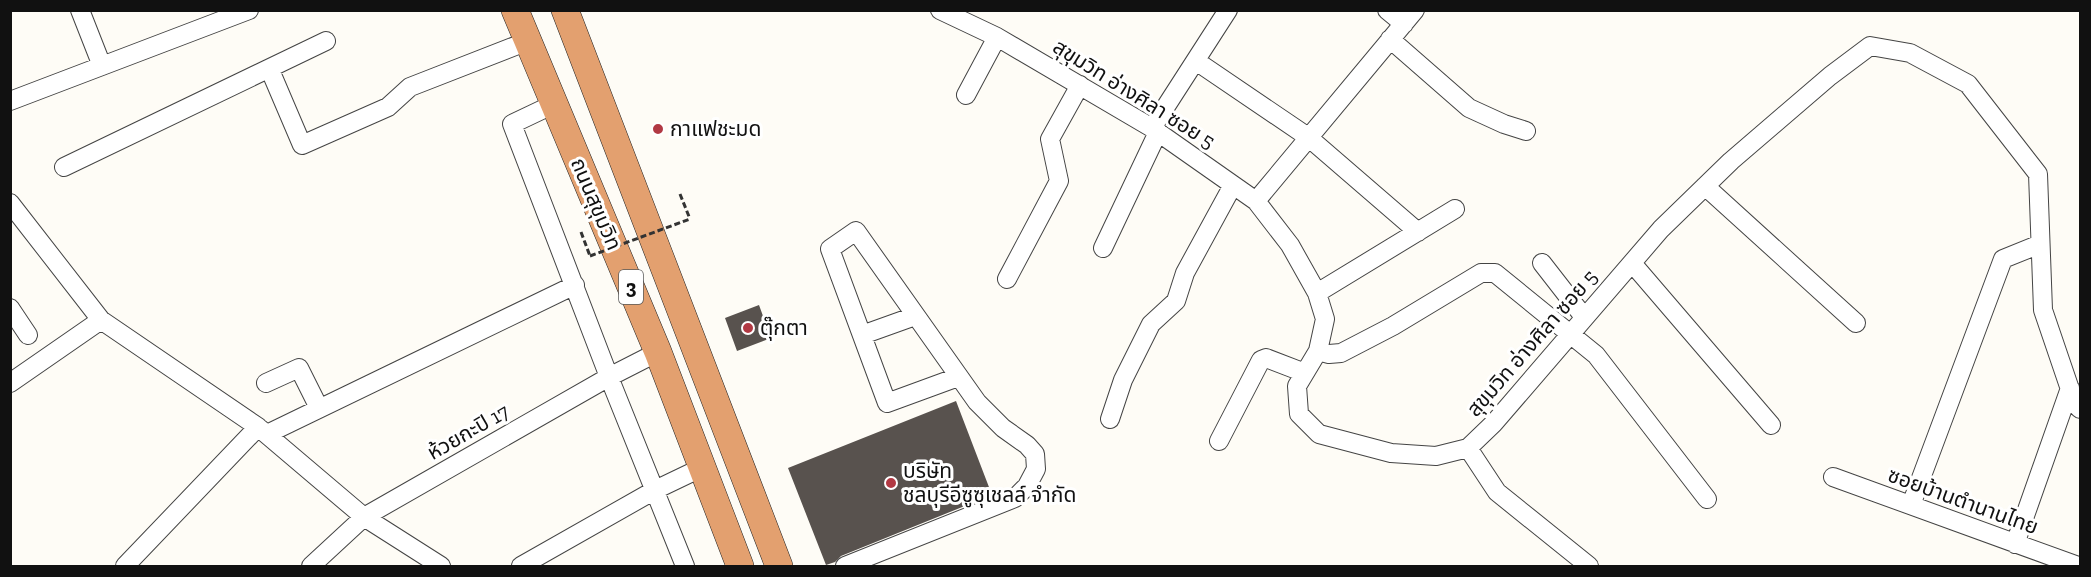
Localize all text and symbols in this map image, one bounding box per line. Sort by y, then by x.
street label: สุขุมวิท อ่างศิลา ซอย 5 [1048,34,1220,154]
place label: กาแฟชะมด [670,116,761,141]
marker: กาแฟชะมด [651,122,665,136]
street label: ถนนสุขุมวิท [565,154,627,254]
street label: สุขุมวิท อ่างศิลา ซอย 5 [1461,264,1603,422]
road number: 3 [619,270,643,304]
place label: ตุ๊กตา [760,315,808,341]
marker: ตุ๊กตา [741,321,755,335]
street label: ห้วยกะปิ 17 [423,398,513,465]
place label: บริษัท ชลบุรีอีซูซุเชลล์ จำกัด [903,458,1076,508]
street label: ซอยบ้านตำนานไทย [1885,462,2042,539]
marker: บริษัท ชลบุรีอีซูซุเชลล์ จำกัด [884,476,898,490]

